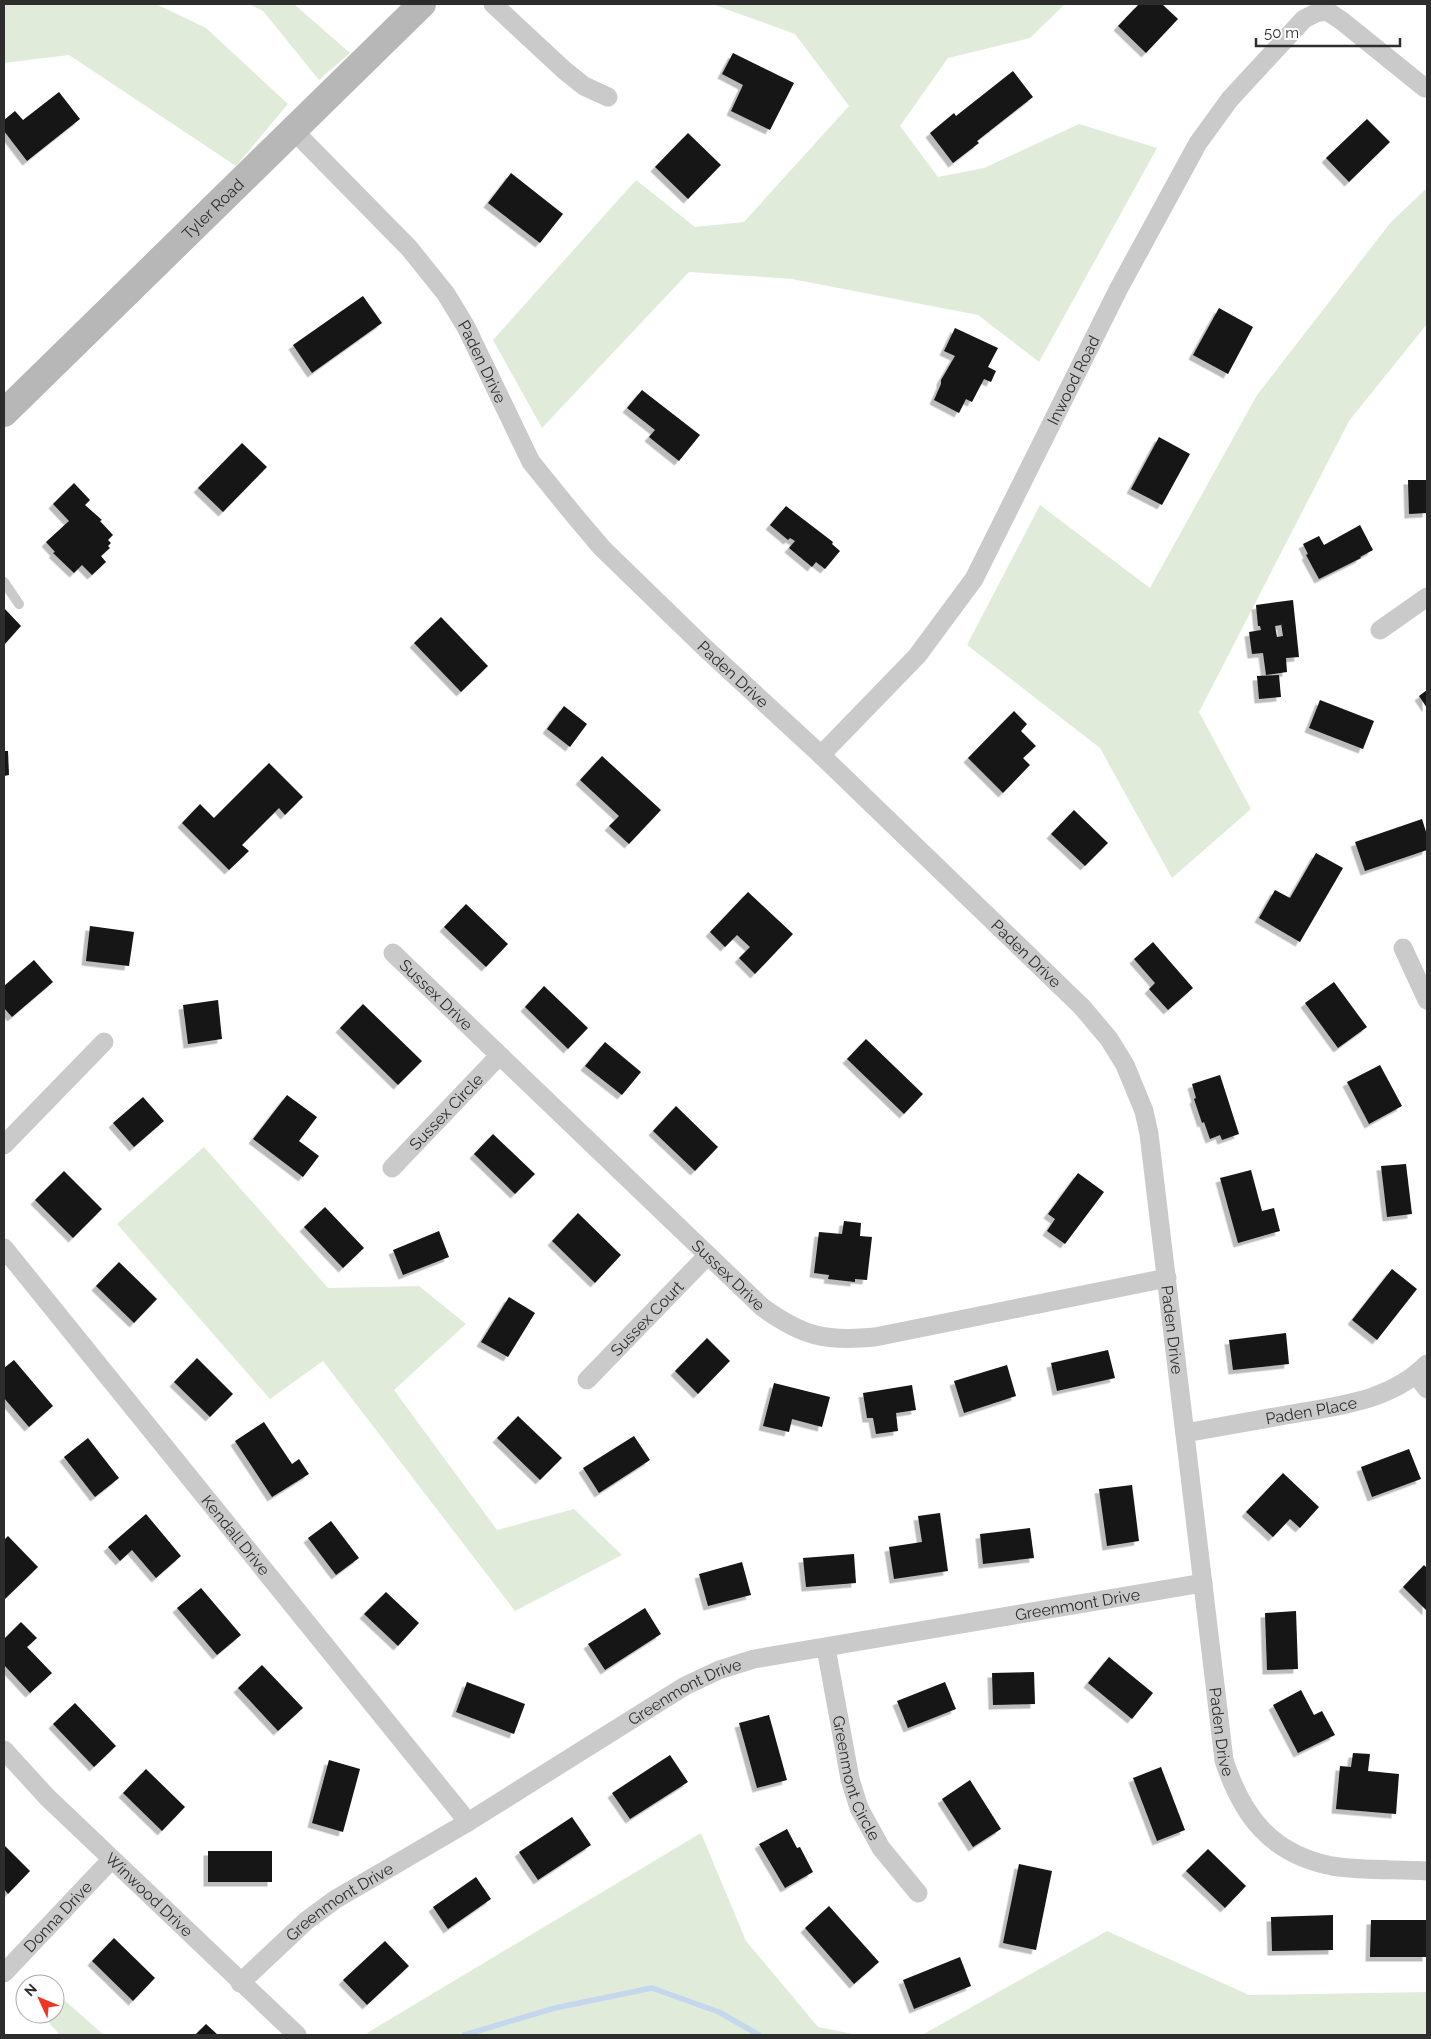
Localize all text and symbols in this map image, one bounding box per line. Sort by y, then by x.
scale bar [1256,15,1400,47]
text: 50 m [1264,24,1299,42]
street label: Tyler Road [178,174,248,243]
street label: Paden Drive [455,317,511,406]
street label: Inwood Road [1043,332,1103,428]
street label: Paden Drive [694,637,773,711]
street label: Paden Drive [988,915,1065,991]
street label: Sussex Drive [396,955,477,1034]
street label: Sussex Circle [405,1069,487,1154]
street label: Sussex Drive [688,1235,769,1314]
street label: Sussex Court [606,1276,688,1360]
street label: Paden Drive [1158,1284,1187,1375]
street label: Paden Place [1264,1393,1359,1428]
street label: Kendall Drive [198,1491,274,1579]
street label: Greenmont Drive [1014,1584,1141,1624]
street label: Greenmont Drive [624,1654,744,1729]
street label: Paden Drive [1206,1686,1238,1779]
street label: Greenmont Circle [829,1714,884,1844]
street label: Winwood Drive [102,1848,197,1940]
street label: Greenmont Drive [282,1858,396,1945]
street label: Donna Drive [20,1877,96,1956]
north arrow [15,1974,65,2024]
text: N [21,1981,40,1999]

